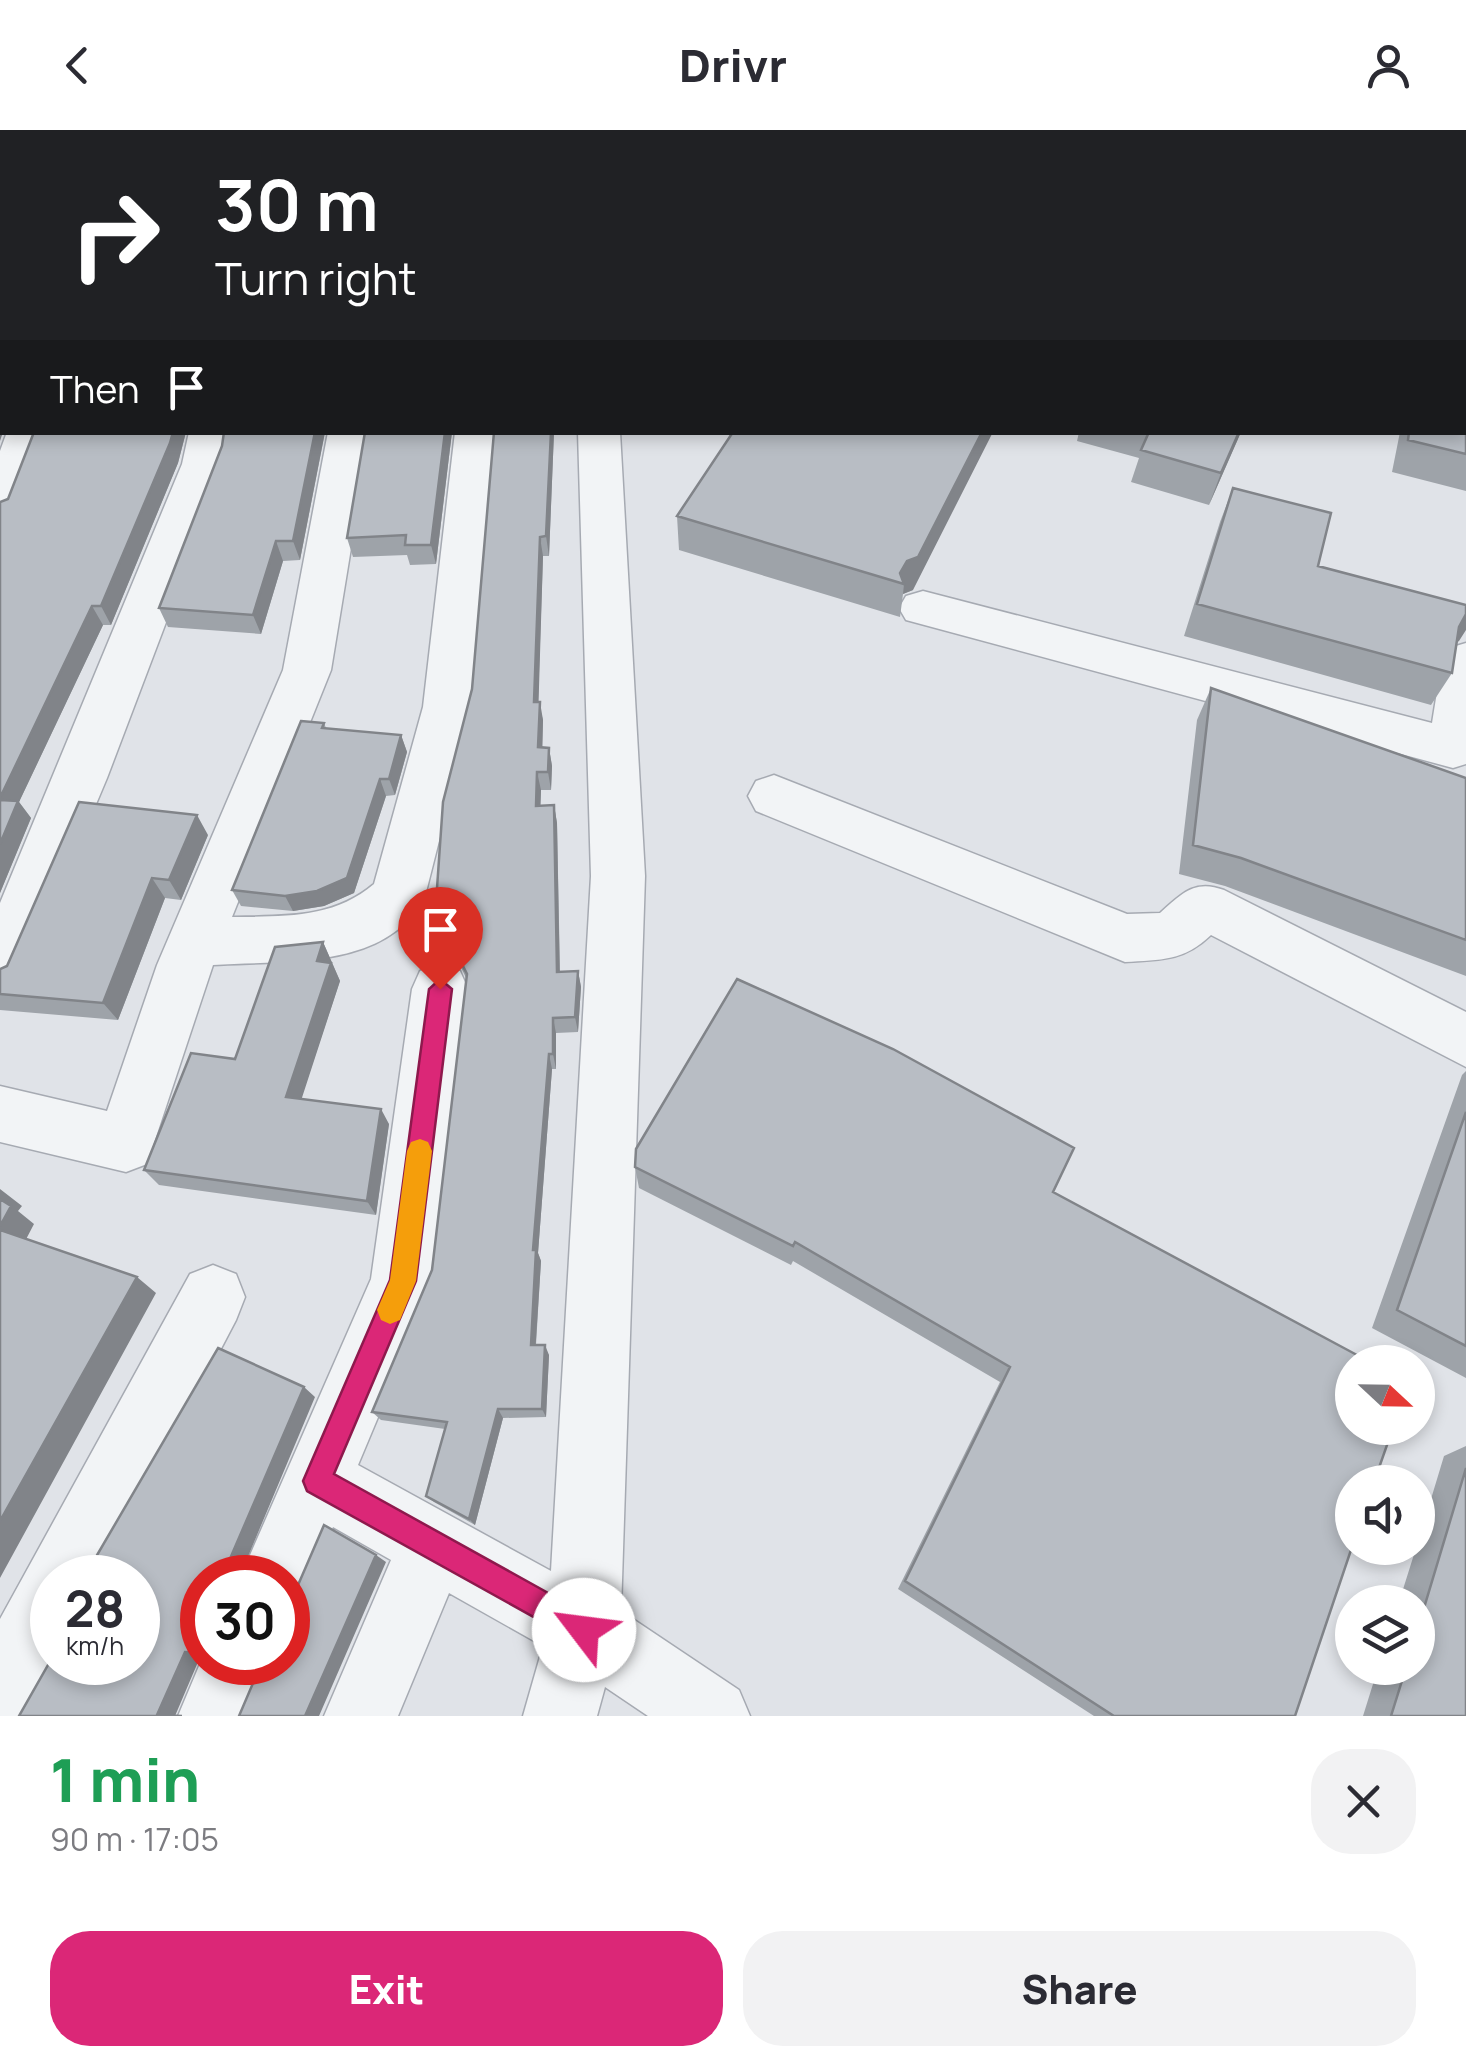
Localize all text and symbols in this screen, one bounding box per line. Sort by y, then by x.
text: Drivr [679,34,787,96]
icon: back [50,38,105,93]
icon: person [1361,38,1416,93]
text: 30 m [215,156,379,252]
icon: right [50,170,180,300]
text: Turn right [215,247,416,309]
icon: arrive [159,360,214,415]
text: Then [50,362,139,414]
pin [398,887,483,990]
icon: arrive [413,902,468,957]
north arrow [1335,1345,1435,1445]
map controls [1335,1345,1435,1685]
button: sound [1335,1465,1435,1565]
speed limit sign: 30 [180,1555,310,1685]
text: 28 [65,1574,125,1642]
position arrow [532,1578,636,1682]
button: layers [1335,1585,1435,1685]
text: km/h [66,1628,124,1663]
text: 1 min [50,1738,200,1820]
button: close [1311,1749,1416,1854]
text: 90 m · 17:05 [50,1817,219,1861]
button: Exit [50,1931,723,2046]
button: Share [743,1931,1416,2046]

